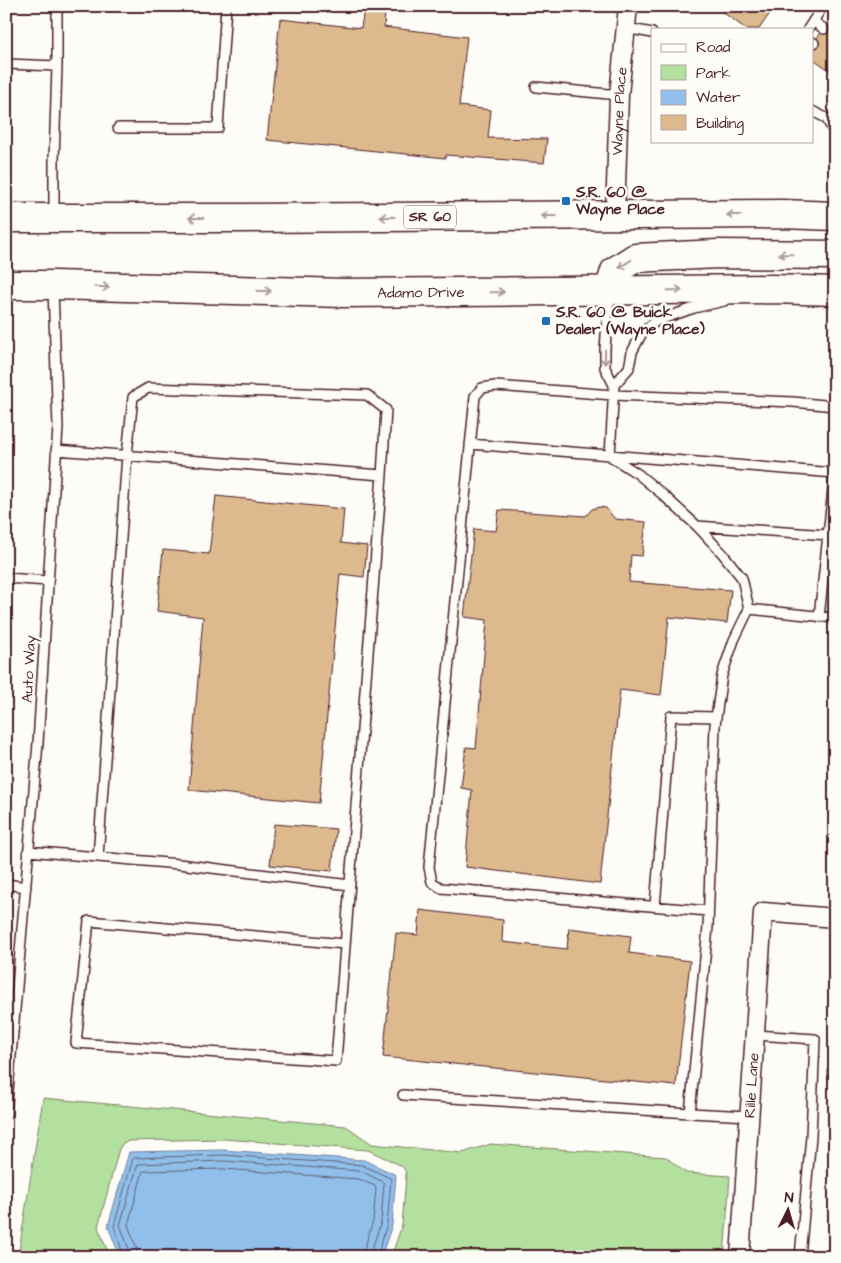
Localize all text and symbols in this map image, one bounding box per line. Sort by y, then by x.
legend [651,28,814,142]
text: Road [696,37,731,58]
text: Park [696,63,731,84]
street label: Wayne Place [607,66,632,156]
text: Water [696,87,740,108]
text: Building [696,113,744,135]
place label: S.R. 60 @ Wayne Place [575,182,665,221]
marker: S.R. 60 @ Wayne Place [560,195,572,207]
road number: SR 60 [404,206,456,228]
one-way arrow [726,210,742,220]
one-way arrow [541,211,558,221]
one-way arrow [379,212,395,222]
one-way arrow [189,213,205,223]
one-way arrow [778,249,794,259]
one-way arrow [619,259,633,269]
street label: Adamo Drive [377,281,465,303]
one-way arrow [94,282,110,291]
one-way arrow [667,285,683,295]
one-way arrow [256,286,272,296]
one-way arrow [488,287,504,297]
place label: S.R. 60 @ Buick Dealer (Wayne Place) [555,302,705,341]
marker: S.R. 60 @ Buick Dealer (Wayne Place) [540,315,552,327]
one-way arrow [600,348,610,364]
street label: Auto Way [17,635,42,703]
street label: Rille Lane [739,1052,764,1119]
north arrow [764,1186,814,1236]
text: N [784,1188,795,1208]

